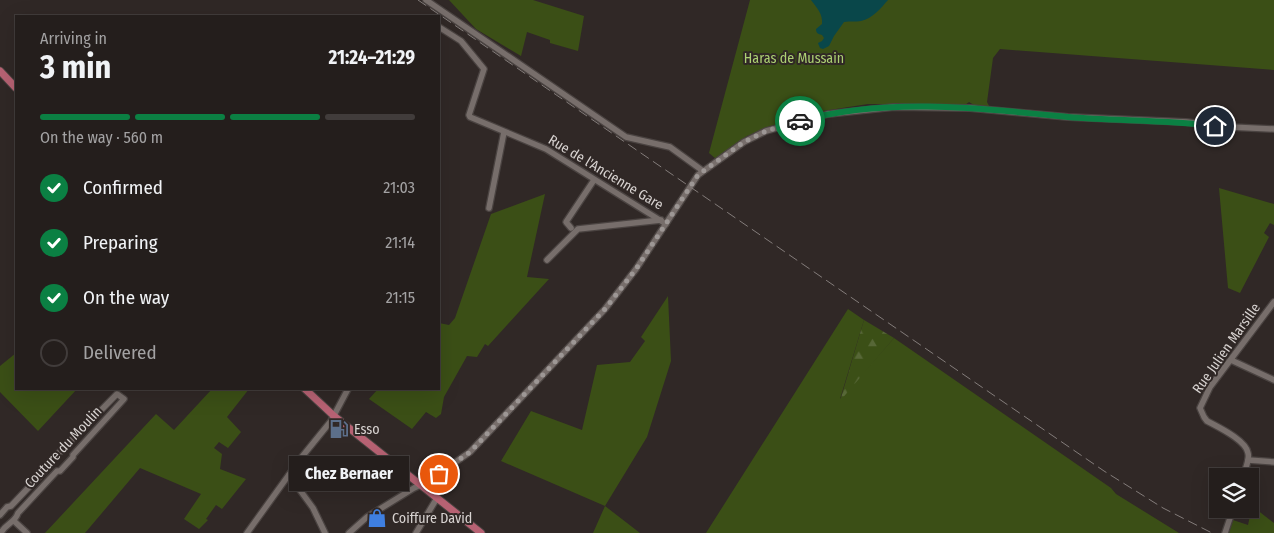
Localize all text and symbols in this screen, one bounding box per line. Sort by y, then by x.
text: Arriving in [40,29,107,48]
text: 21:24–21:29 [328,46,415,69]
text: 3 min [40,48,111,86]
park label: Haras de Mussain [744,50,844,67]
courier [775,96,825,146]
pin [1194,105,1236,147]
icon: car [786,107,814,135]
icon: home [1201,112,1229,140]
text: On the way · 560 m [40,128,163,147]
street label: Rue de l'Ancienne Gare [545,131,666,214]
icon: check [40,174,68,202]
text: Confirmed [83,176,163,199]
text: 21:03 [383,178,415,197]
icon: check [40,229,68,257]
text: Preparing [83,231,158,254]
text: 21:14 [385,233,415,252]
icon: check [40,284,68,312]
text: On the way [83,286,169,309]
text: 21:15 [386,288,415,307]
street label: Rue Julien Marsille [1189,300,1264,397]
text: Delivered [83,341,157,364]
street label: Couture du Moulin [21,403,106,492]
fuel station icon: Esso [328,418,350,440]
place label: Esso [354,421,380,438]
pin [418,453,460,495]
callout: Chez Bernaer [289,456,409,492]
icon: bag [425,460,453,488]
text: Chez Bernaer [305,464,393,483]
map controls [1209,468,1259,518]
button: layers [1209,468,1259,518]
shop icon: Coiffure David [366,507,388,529]
place label: Coiffure David [392,510,472,527]

